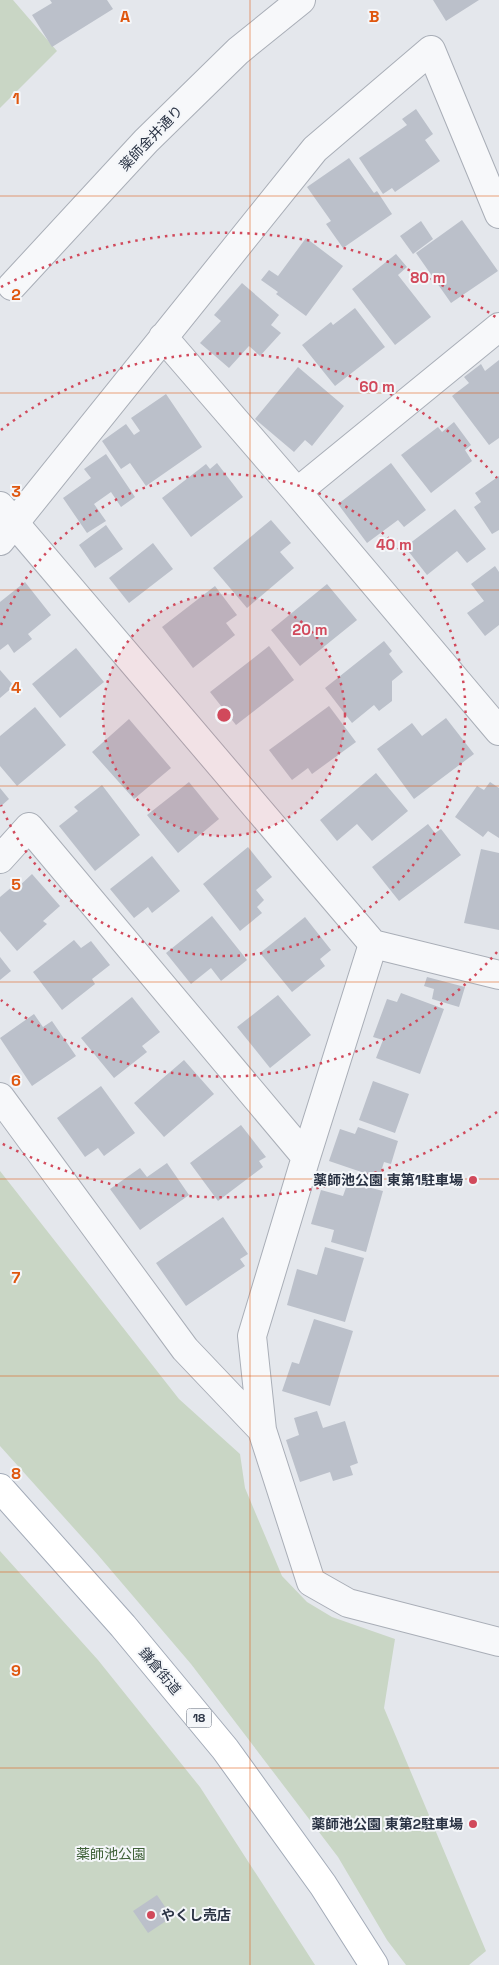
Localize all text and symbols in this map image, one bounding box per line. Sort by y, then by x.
text: A [120,6,130,27]
text: B [369,6,379,27]
text: 1 [12,88,20,109]
street label: 薬師金井通り [115,102,187,174]
text: 80 m [410,268,446,287]
text: 2 [11,284,21,305]
text: 60 m [359,377,395,396]
text: 3 [11,481,21,502]
text: 40 m [376,535,412,554]
text: 20 m [292,620,328,639]
text: 4 [11,677,21,698]
centre of rings [215,706,233,724]
text: 5 [11,874,21,895]
text: 6 [11,1070,21,1091]
place label: 薬師池公園 東第1駐車場 [313,1171,463,1189]
marker: 薬師池公園 東第1駐車場 [467,1174,479,1186]
text: 7 [12,1267,21,1288]
text: 8 [11,1463,21,1484]
street label: 鎌倉街道 [135,1644,185,1698]
text: 9 [11,1660,21,1681]
road number: 18 [186,1709,212,1728]
place label: 薬師池公園 東第2駐車場 [311,1815,463,1833]
marker: 薬師池公園 東第2駐車場 [467,1818,479,1830]
park label: 薬師池公園 [76,1845,146,1863]
place label: やくし売店 [161,1906,231,1924]
marker: やくし売店 [145,1909,157,1921]

